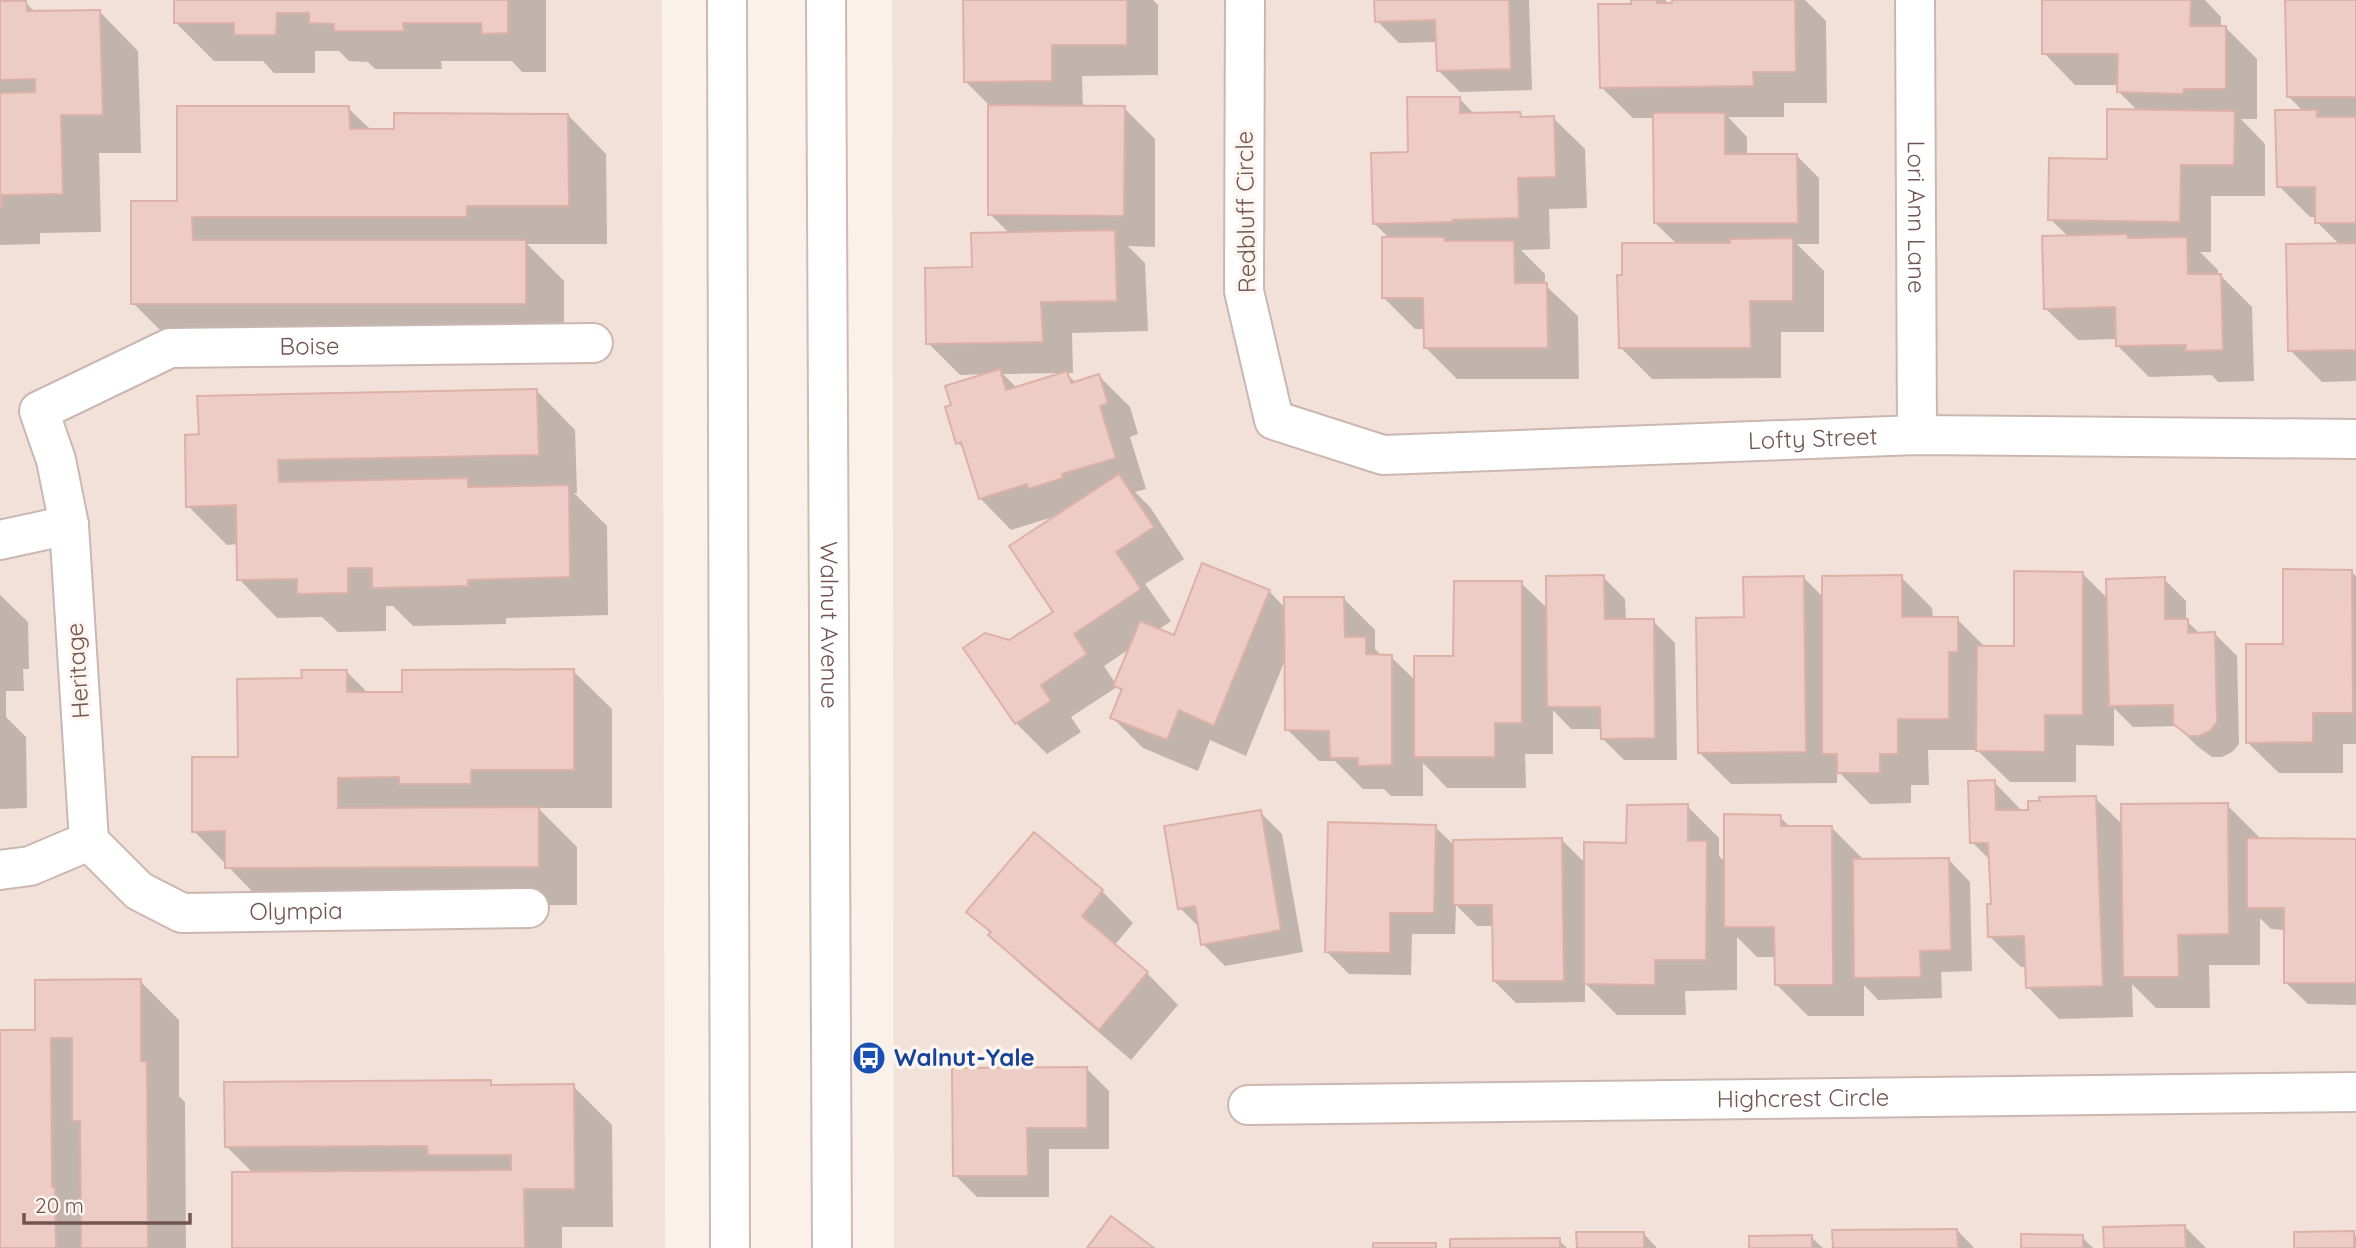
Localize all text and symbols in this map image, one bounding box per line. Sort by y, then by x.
street label: Redbluff Circle [1229,131,1261,293]
street label: Lori Ann Lane [1902,141,1932,293]
street label: Boise [279,330,340,361]
street label: Lofty Street [1747,420,1878,455]
street label: Walnut Avenue [815,541,845,709]
street label: Heritage [59,622,95,720]
street label: Olympia [249,895,343,926]
bus stop icon: Walnut-Yale [850,1039,888,1077]
place label: Walnut-Yale [894,1042,1035,1072]
street label: Highcrest Circle [1716,1081,1889,1114]
scale bar [24,1182,191,1226]
text: 20 m [35,1192,84,1218]

